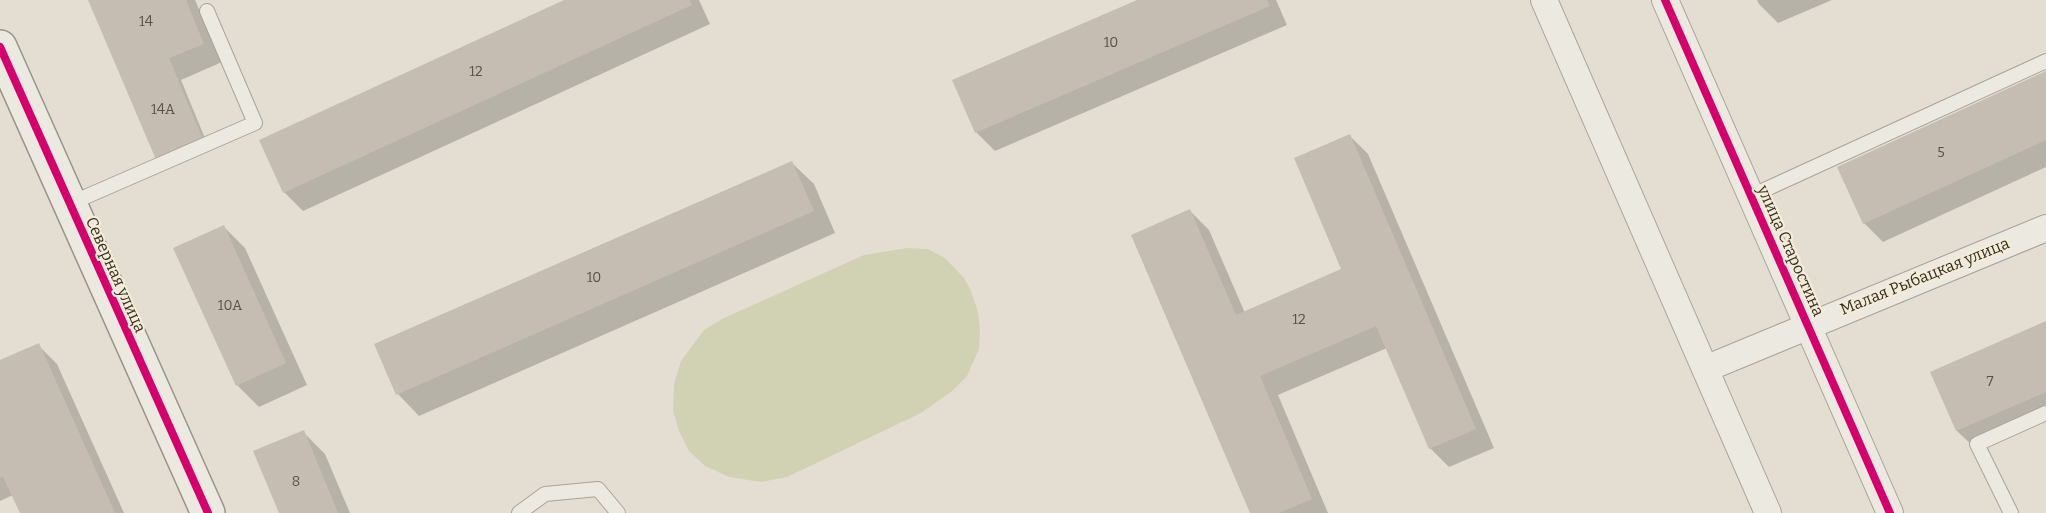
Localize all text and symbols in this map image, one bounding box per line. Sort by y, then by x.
house number: 14 [139,14,153,30]
house number: 10 [1104,35,1118,51]
house number: 12 [469,64,483,80]
house number: 14А [151,102,175,118]
house number: 5 [1937,145,1945,161]
street label: улица Старостина [1752,183,1828,319]
street label: Северная улица [81,214,149,336]
street label: Малая Рыбацкая улица [1837,234,2013,320]
house number: 10 [587,270,601,286]
house number: 10А [218,298,242,314]
house number: 12 [1292,312,1306,328]
house number: 7 [1986,374,1994,390]
house number: 8 [292,474,300,490]

